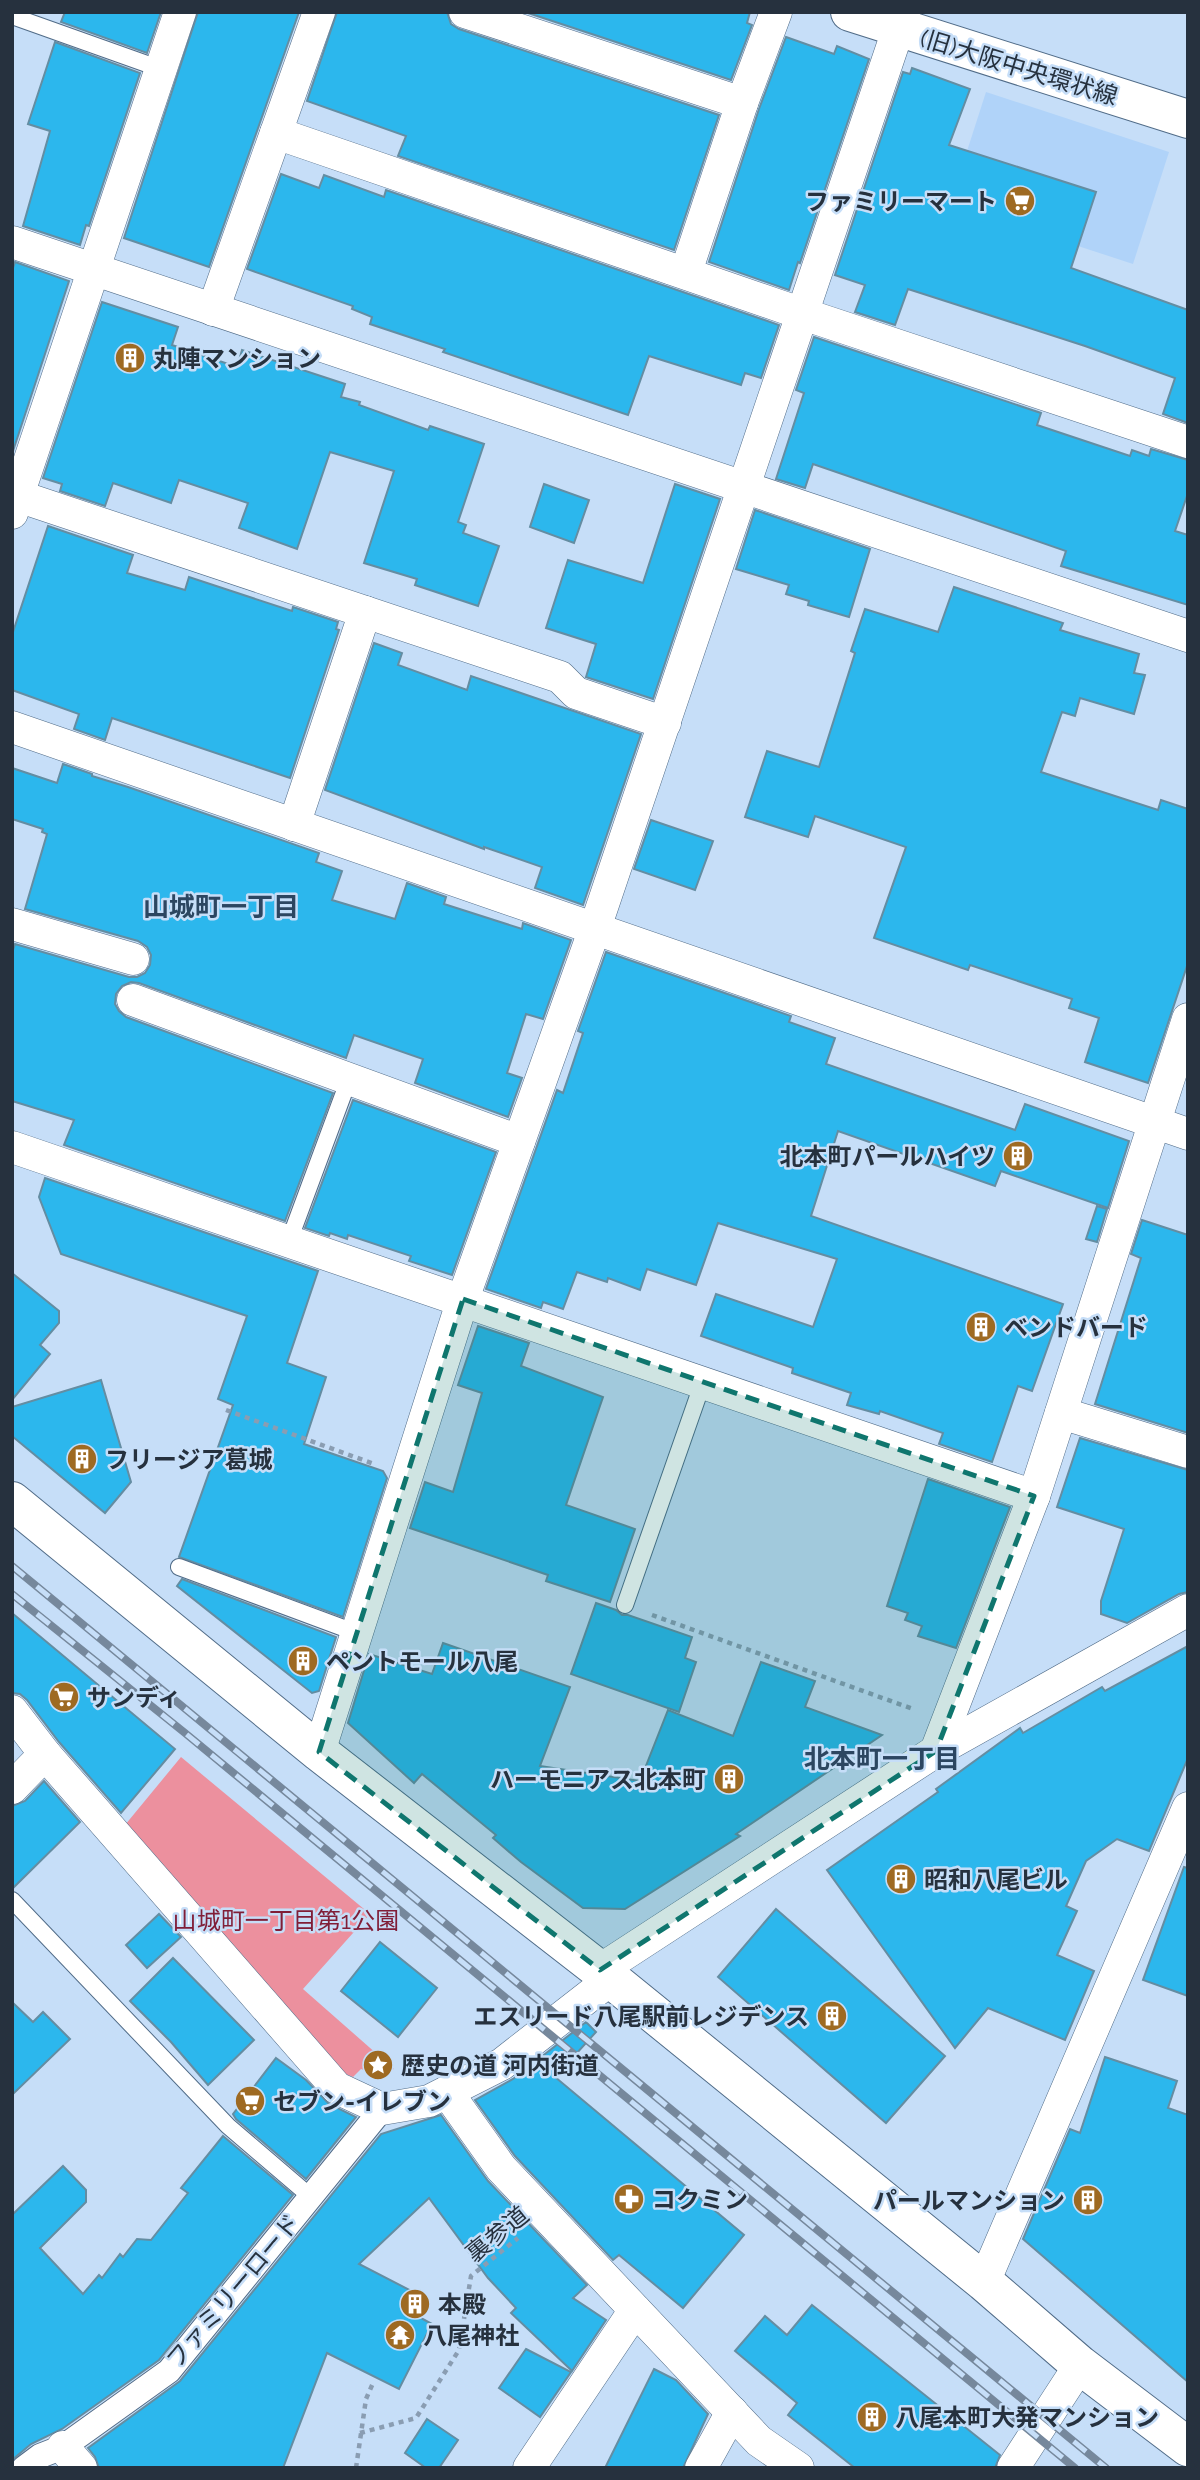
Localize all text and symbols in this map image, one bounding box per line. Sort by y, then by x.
street label: (旧)大阪中央環状線 [917,23,1121,111]
supermarket icon: ファミリーマート [1003,184,1037,218]
place label: ファミリーマート [805,187,997,216]
building icon: 丸陣マンション [113,341,147,375]
place label: 丸陣マンション [153,344,321,373]
district label: 山城町一丁目 [143,892,299,922]
building icon: 北本町パールハイツ [1001,1139,1035,1173]
place label: 北本町パールハイツ [779,1142,995,1171]
building icon: ベンドバード [964,1310,998,1344]
place label: ベンドバード [1004,1313,1148,1342]
building icon: フリージア葛城 [65,1442,99,1476]
place label: フリージア葛城 [105,1445,273,1474]
building icon: ペントモール八尾 [286,1644,320,1678]
place label: ペントモール八尾 [326,1647,518,1676]
supermarket icon: サンディ [47,1680,81,1714]
place label: サンディ [87,1683,181,1712]
district label: 北本町一丁目 [804,1744,960,1774]
building icon: ハーモニアス北本町 [712,1762,746,1796]
place label: ハーモニアス北本町 [490,1765,706,1794]
building icon: 昭和八尾ビル [884,1862,918,1896]
place label: 昭和八尾ビル [924,1865,1068,1894]
park label: 山城町一丁目第1公園 [173,1906,399,1935]
building icon: エスリード八尾駅前レジデンス [815,1999,849,2033]
place label: エスリード八尾駅前レジデンス [473,2002,809,2031]
place icon: 歴史の道 河内街道 [361,2048,395,2082]
place label: 歴史の道 河内街道 [401,2051,599,2080]
supermarket icon: セブン-イレブン [233,2084,267,2118]
place label: セブン-イレブン [273,2087,451,2116]
pharmacy icon: コクミン [612,2182,646,2216]
building icon: パールマンション [1071,2183,1105,2217]
place label: コクミン [652,2185,748,2214]
place label: パールマンション [873,2186,1065,2215]
street label: 裏参道 [460,2200,534,2268]
street label: ファミリーロード [160,2208,306,2374]
building icon: 本殿 [398,2287,432,2321]
place label: 本殿 [438,2290,486,2319]
temple icon: 八尾神社 [383,2318,417,2352]
place label: 八尾神社 [423,2321,519,2350]
building icon: 八尾本町大発マンション [855,2400,889,2434]
place label: 八尾本町大発マンション [895,2403,1159,2432]

